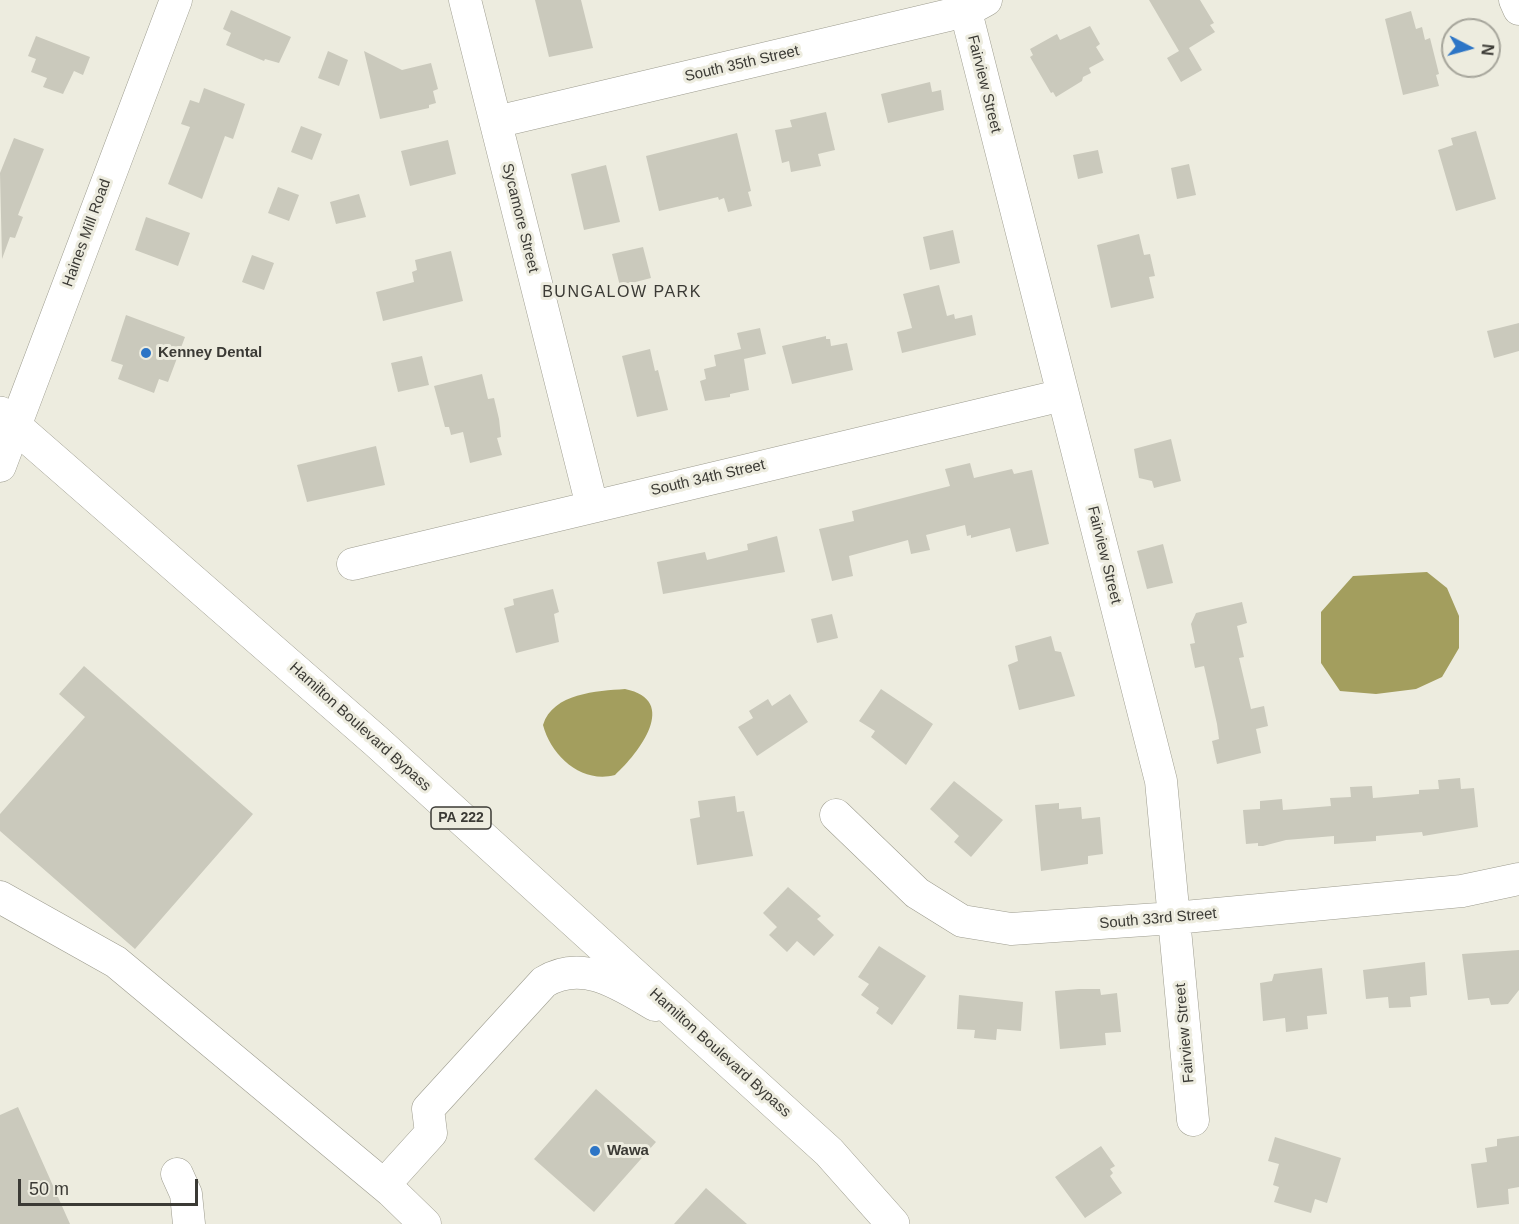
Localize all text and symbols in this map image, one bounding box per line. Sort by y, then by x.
north arrow [1441,18,1501,78]
street label: Fairview Street [963,33,1005,135]
street label: South 35th Street [683,42,801,86]
text: N [1478,43,1496,56]
street label: Sycamore Street [498,162,542,274]
street label: Haines Mill Road [59,177,115,289]
district label: BUNGALOW PARK [542,283,702,303]
place label: Kenney Dental [158,344,262,362]
marker: Kenney Dental [139,346,153,360]
street label: South 34th Street [649,456,767,500]
street label: Fairview Street [1083,504,1125,606]
street label: Hamilton Boulevard Bypass [286,659,434,795]
road number: PA 222 [431,807,491,829]
street label: South 33rd Street [1099,905,1217,933]
street label: Fairview Street [1172,982,1198,1084]
street label: Hamilton Boulevard Bypass [646,985,794,1121]
place label: Wawa [607,1142,649,1160]
marker: Wawa [588,1144,602,1158]
scale bar [21,1167,201,1205]
text: 50 m [29,1179,69,1199]

